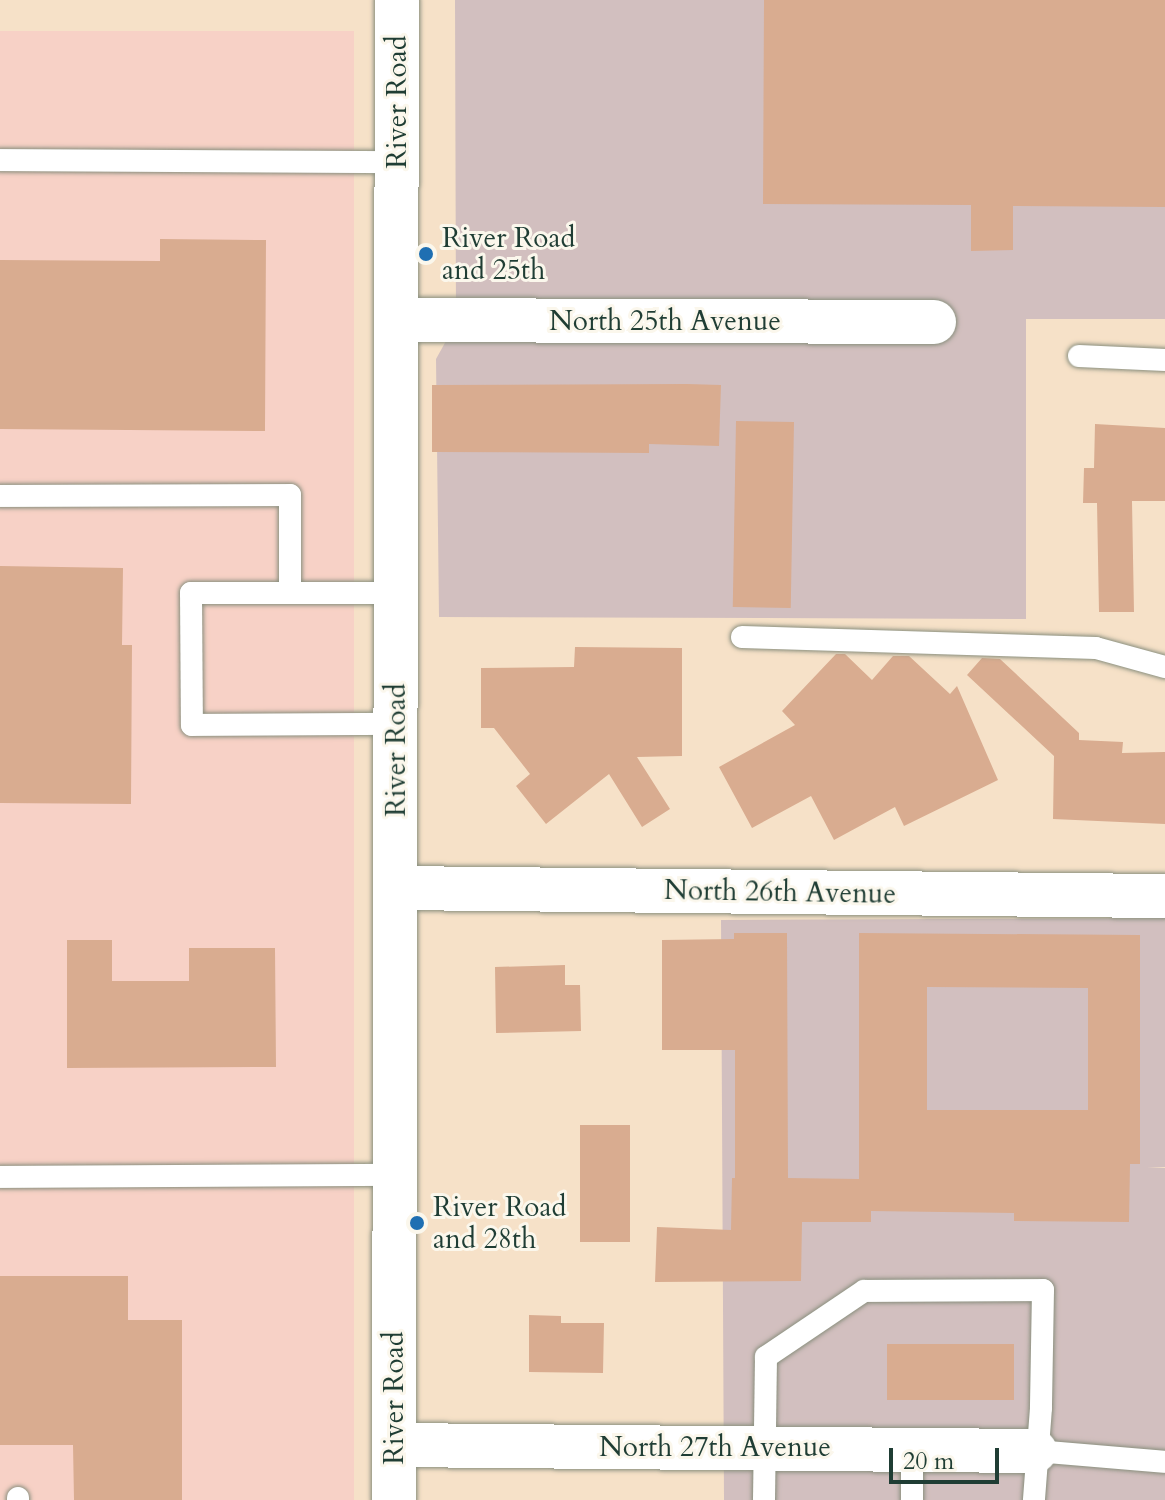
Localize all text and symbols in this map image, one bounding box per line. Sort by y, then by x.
street label: River Road [380,35,414,169]
place label: River Road and 25th [442,221,575,287]
marker: River Road and 25th [417,245,435,263]
street label: North 25th Avenue [549,304,781,338]
street label: River Road [379,683,413,817]
street label: North 26th Avenue [664,873,896,911]
place label: River Road and 28th [433,1190,566,1256]
marker: River Road and 28th [408,1214,426,1232]
street label: River Road [377,1331,411,1465]
street label: North 27th Avenue [599,1430,831,1464]
scale bar [893,1432,1003,1482]
text: 20 m [903,1445,954,1478]

